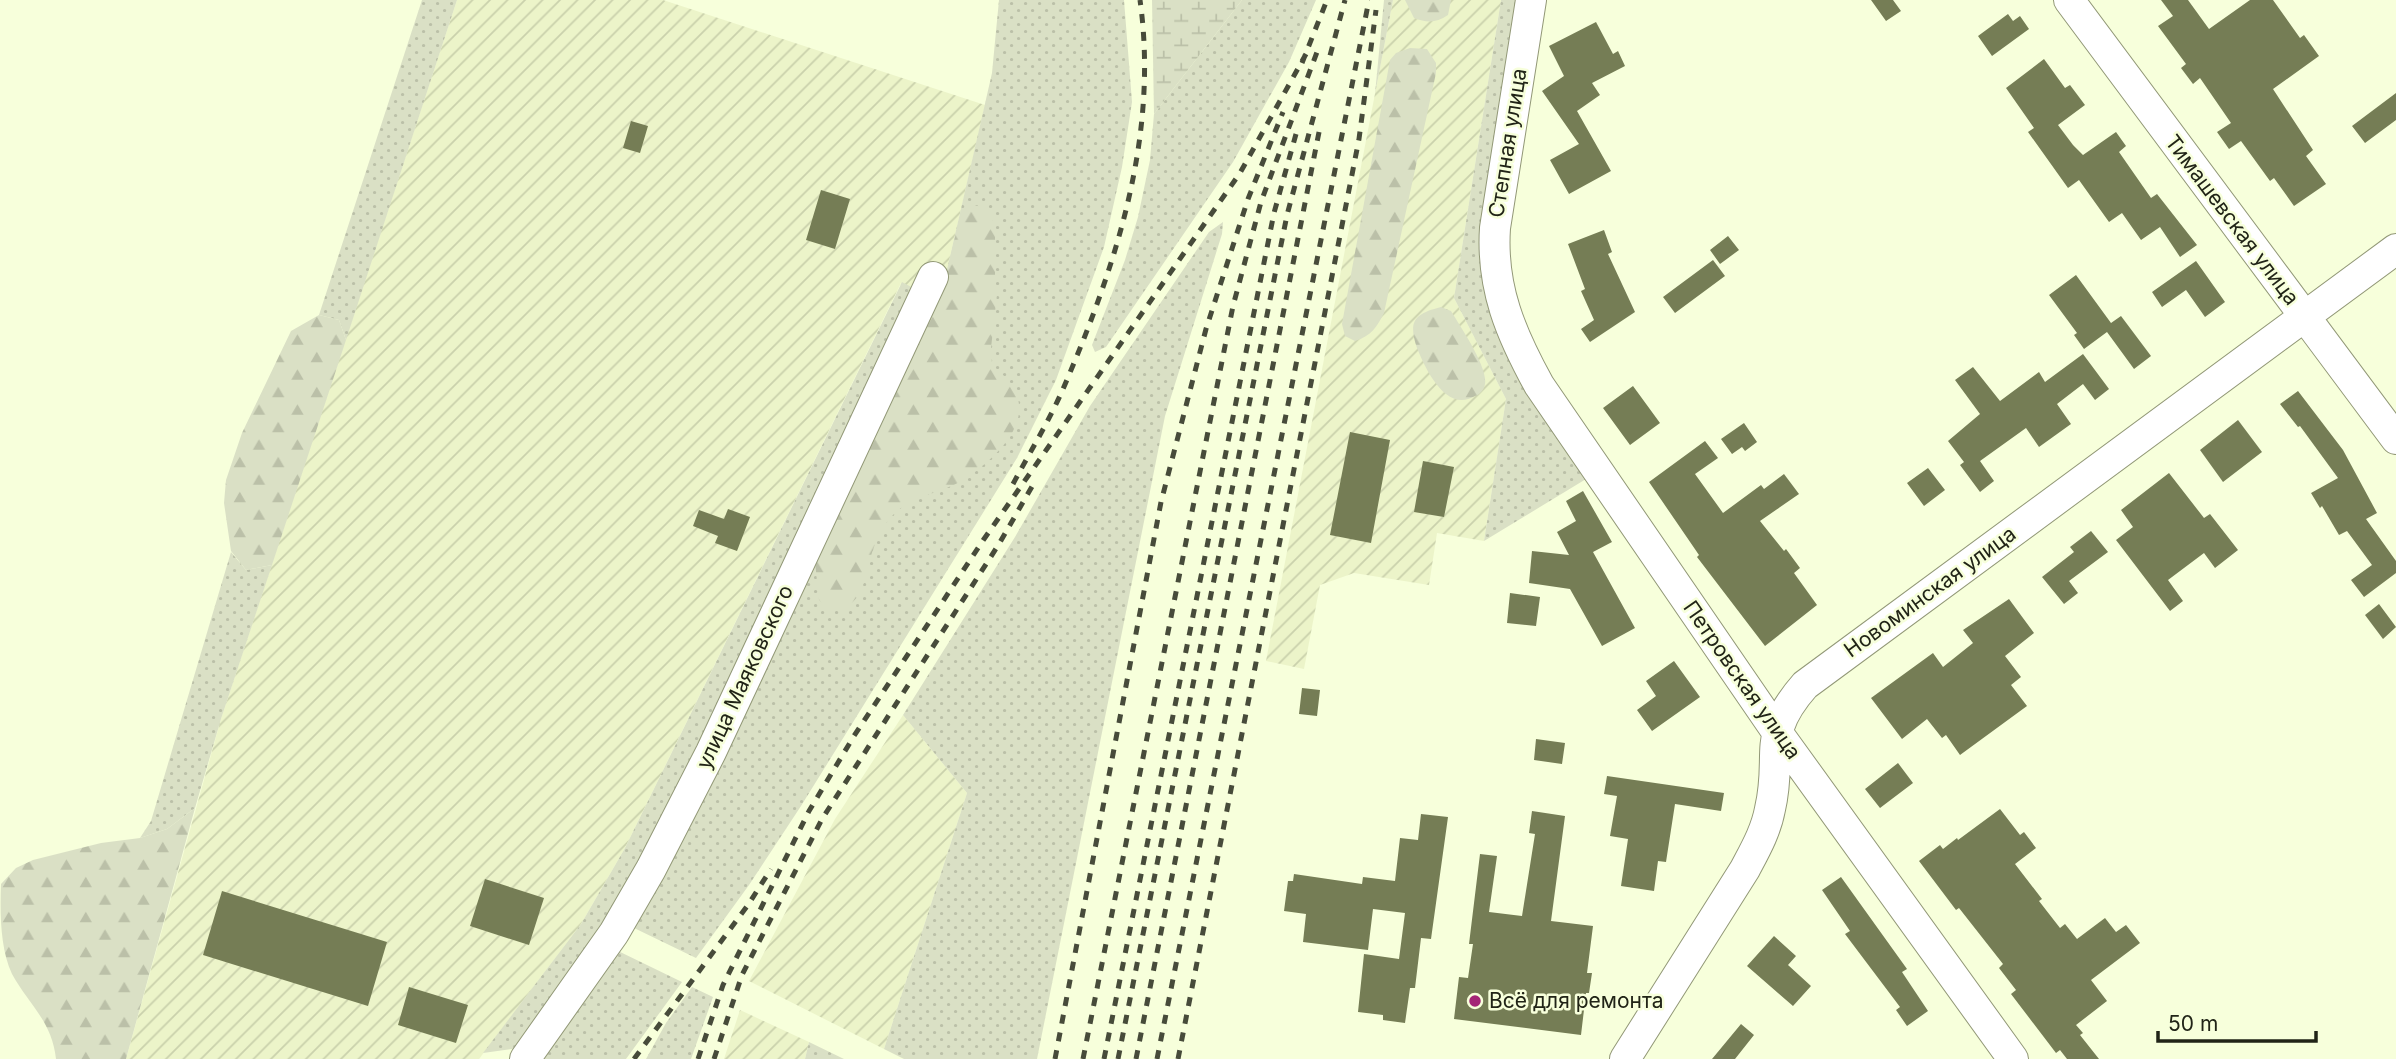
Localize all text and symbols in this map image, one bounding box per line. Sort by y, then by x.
street label: Степная улица [1483,66,1532,219]
street label: Тимашевская улица [2160,130,2305,310]
street label: Новоминская улица [1839,521,2020,662]
street label: улица Маяковского [691,581,798,773]
street label: Петровская улица [1678,596,1806,764]
place label: Всё для ремонта [1489,988,1664,1013]
marker: Всё для ремонта [1467,993,1483,1009]
scale bar [2158,1000,2316,1044]
text: 50 m [2168,1011,2218,1036]

